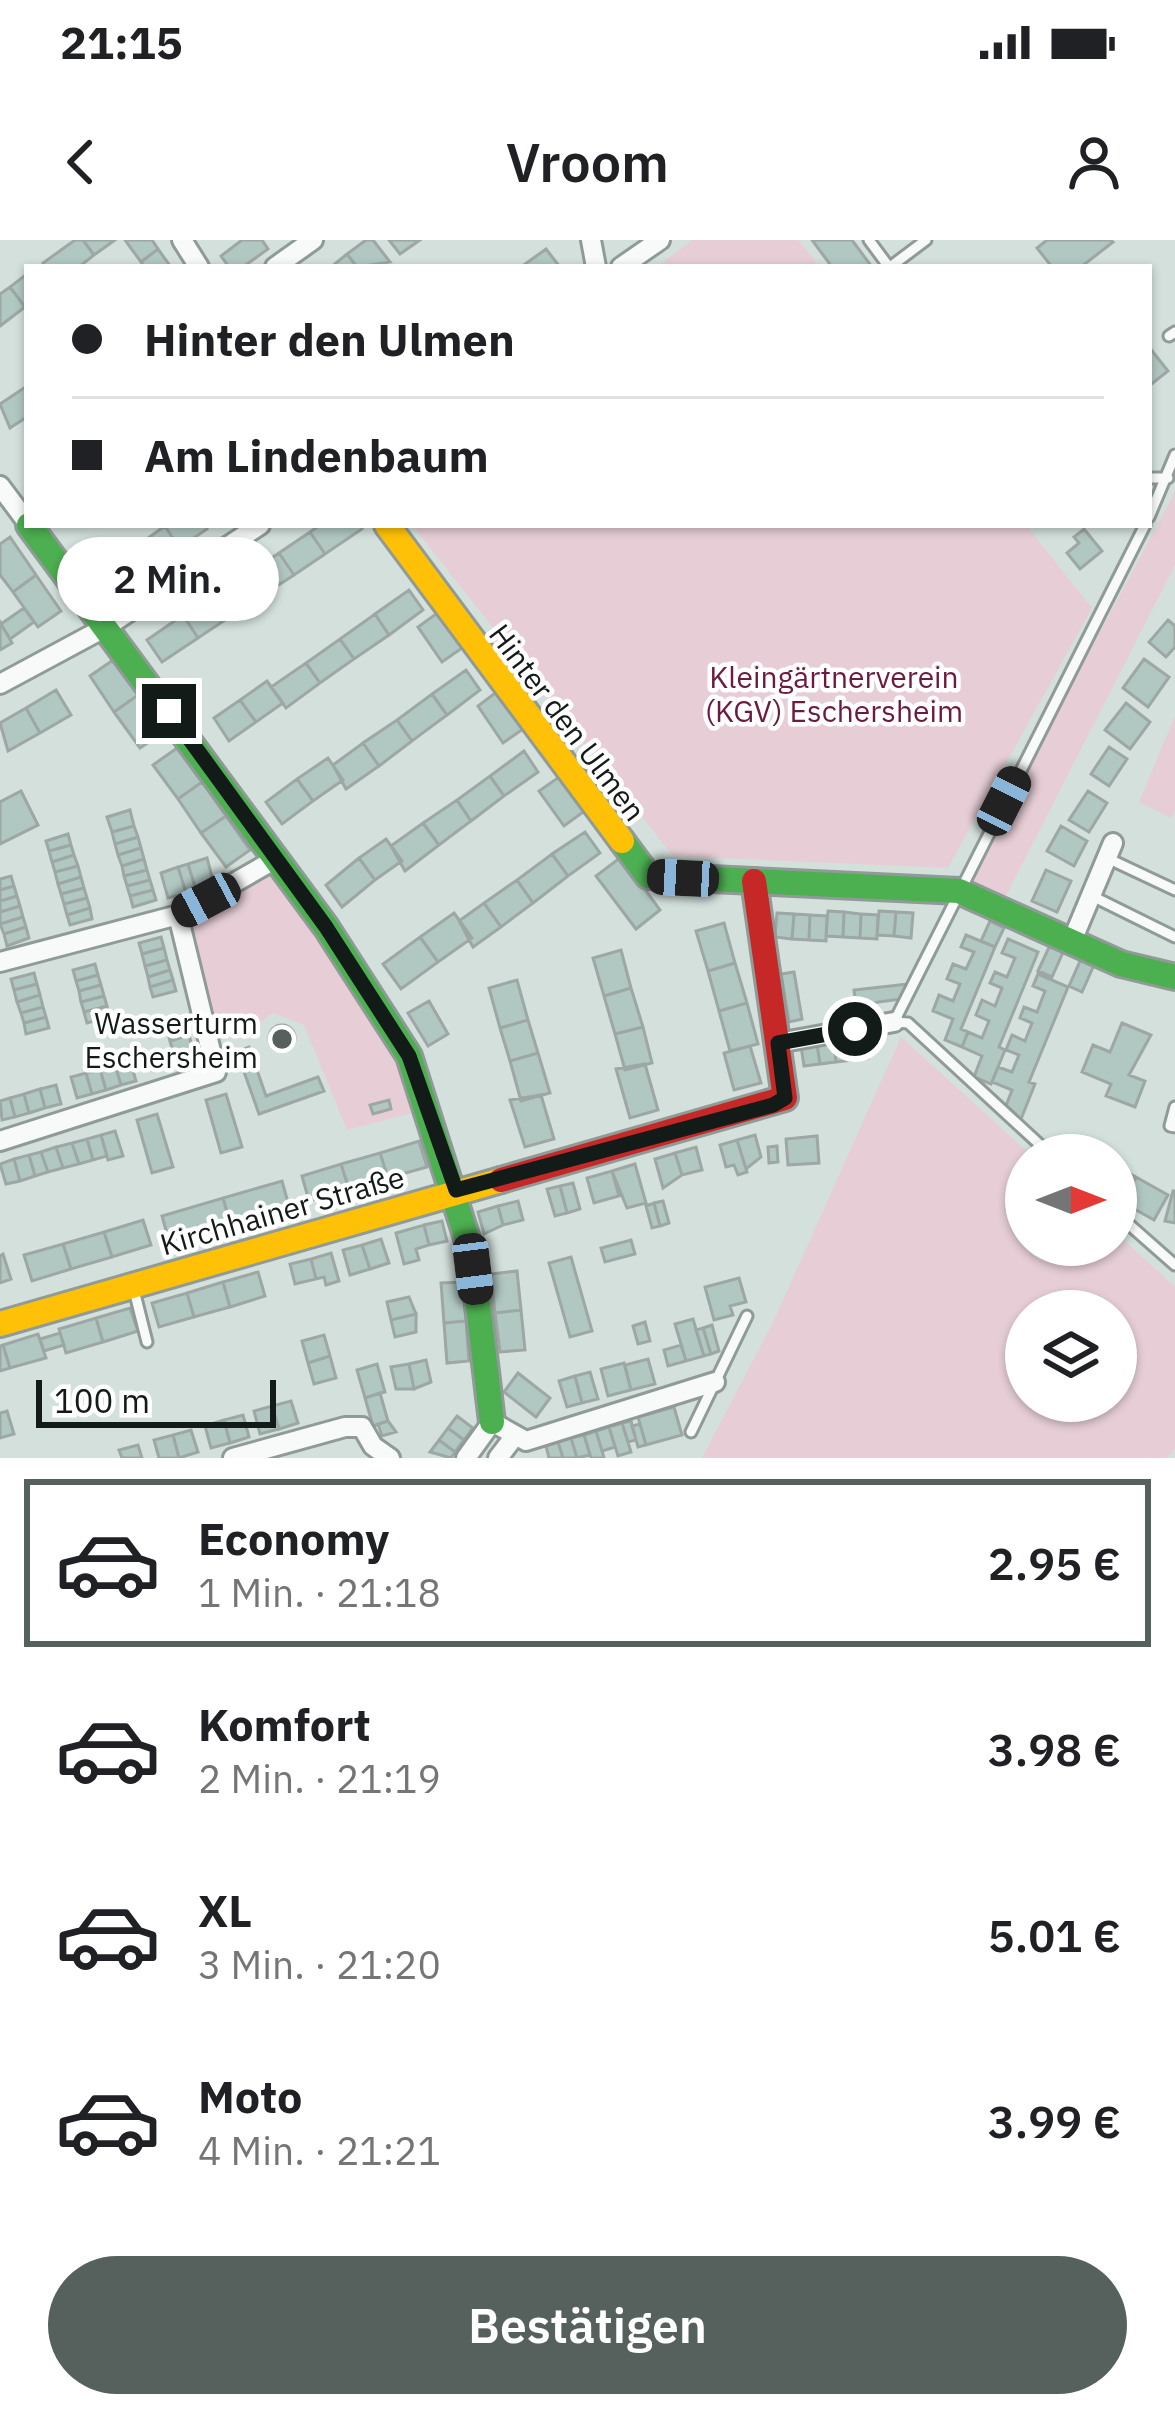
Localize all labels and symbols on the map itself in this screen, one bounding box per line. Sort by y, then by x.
callout: 2 Min. [58,537,280,621]
street label: Hinter den Ulmen [481,616,655,828]
park label: Kleingärtnerverein (KGV) Eschersheim [705,657,963,730]
route end [142,684,196,738]
car [972,761,1036,841]
car [646,858,720,898]
car [166,867,246,933]
route start [828,1002,882,1056]
place label: Wasserturm Eschersheim [84,1003,258,1076]
marker: Wasserturm Eschersheim [269,1026,295,1052]
north arrow [1005,1134,1137,1266]
street label: Kirchhainer Straße [155,1156,409,1264]
car [451,1231,495,1307]
scale bar [36,1374,276,1427]

